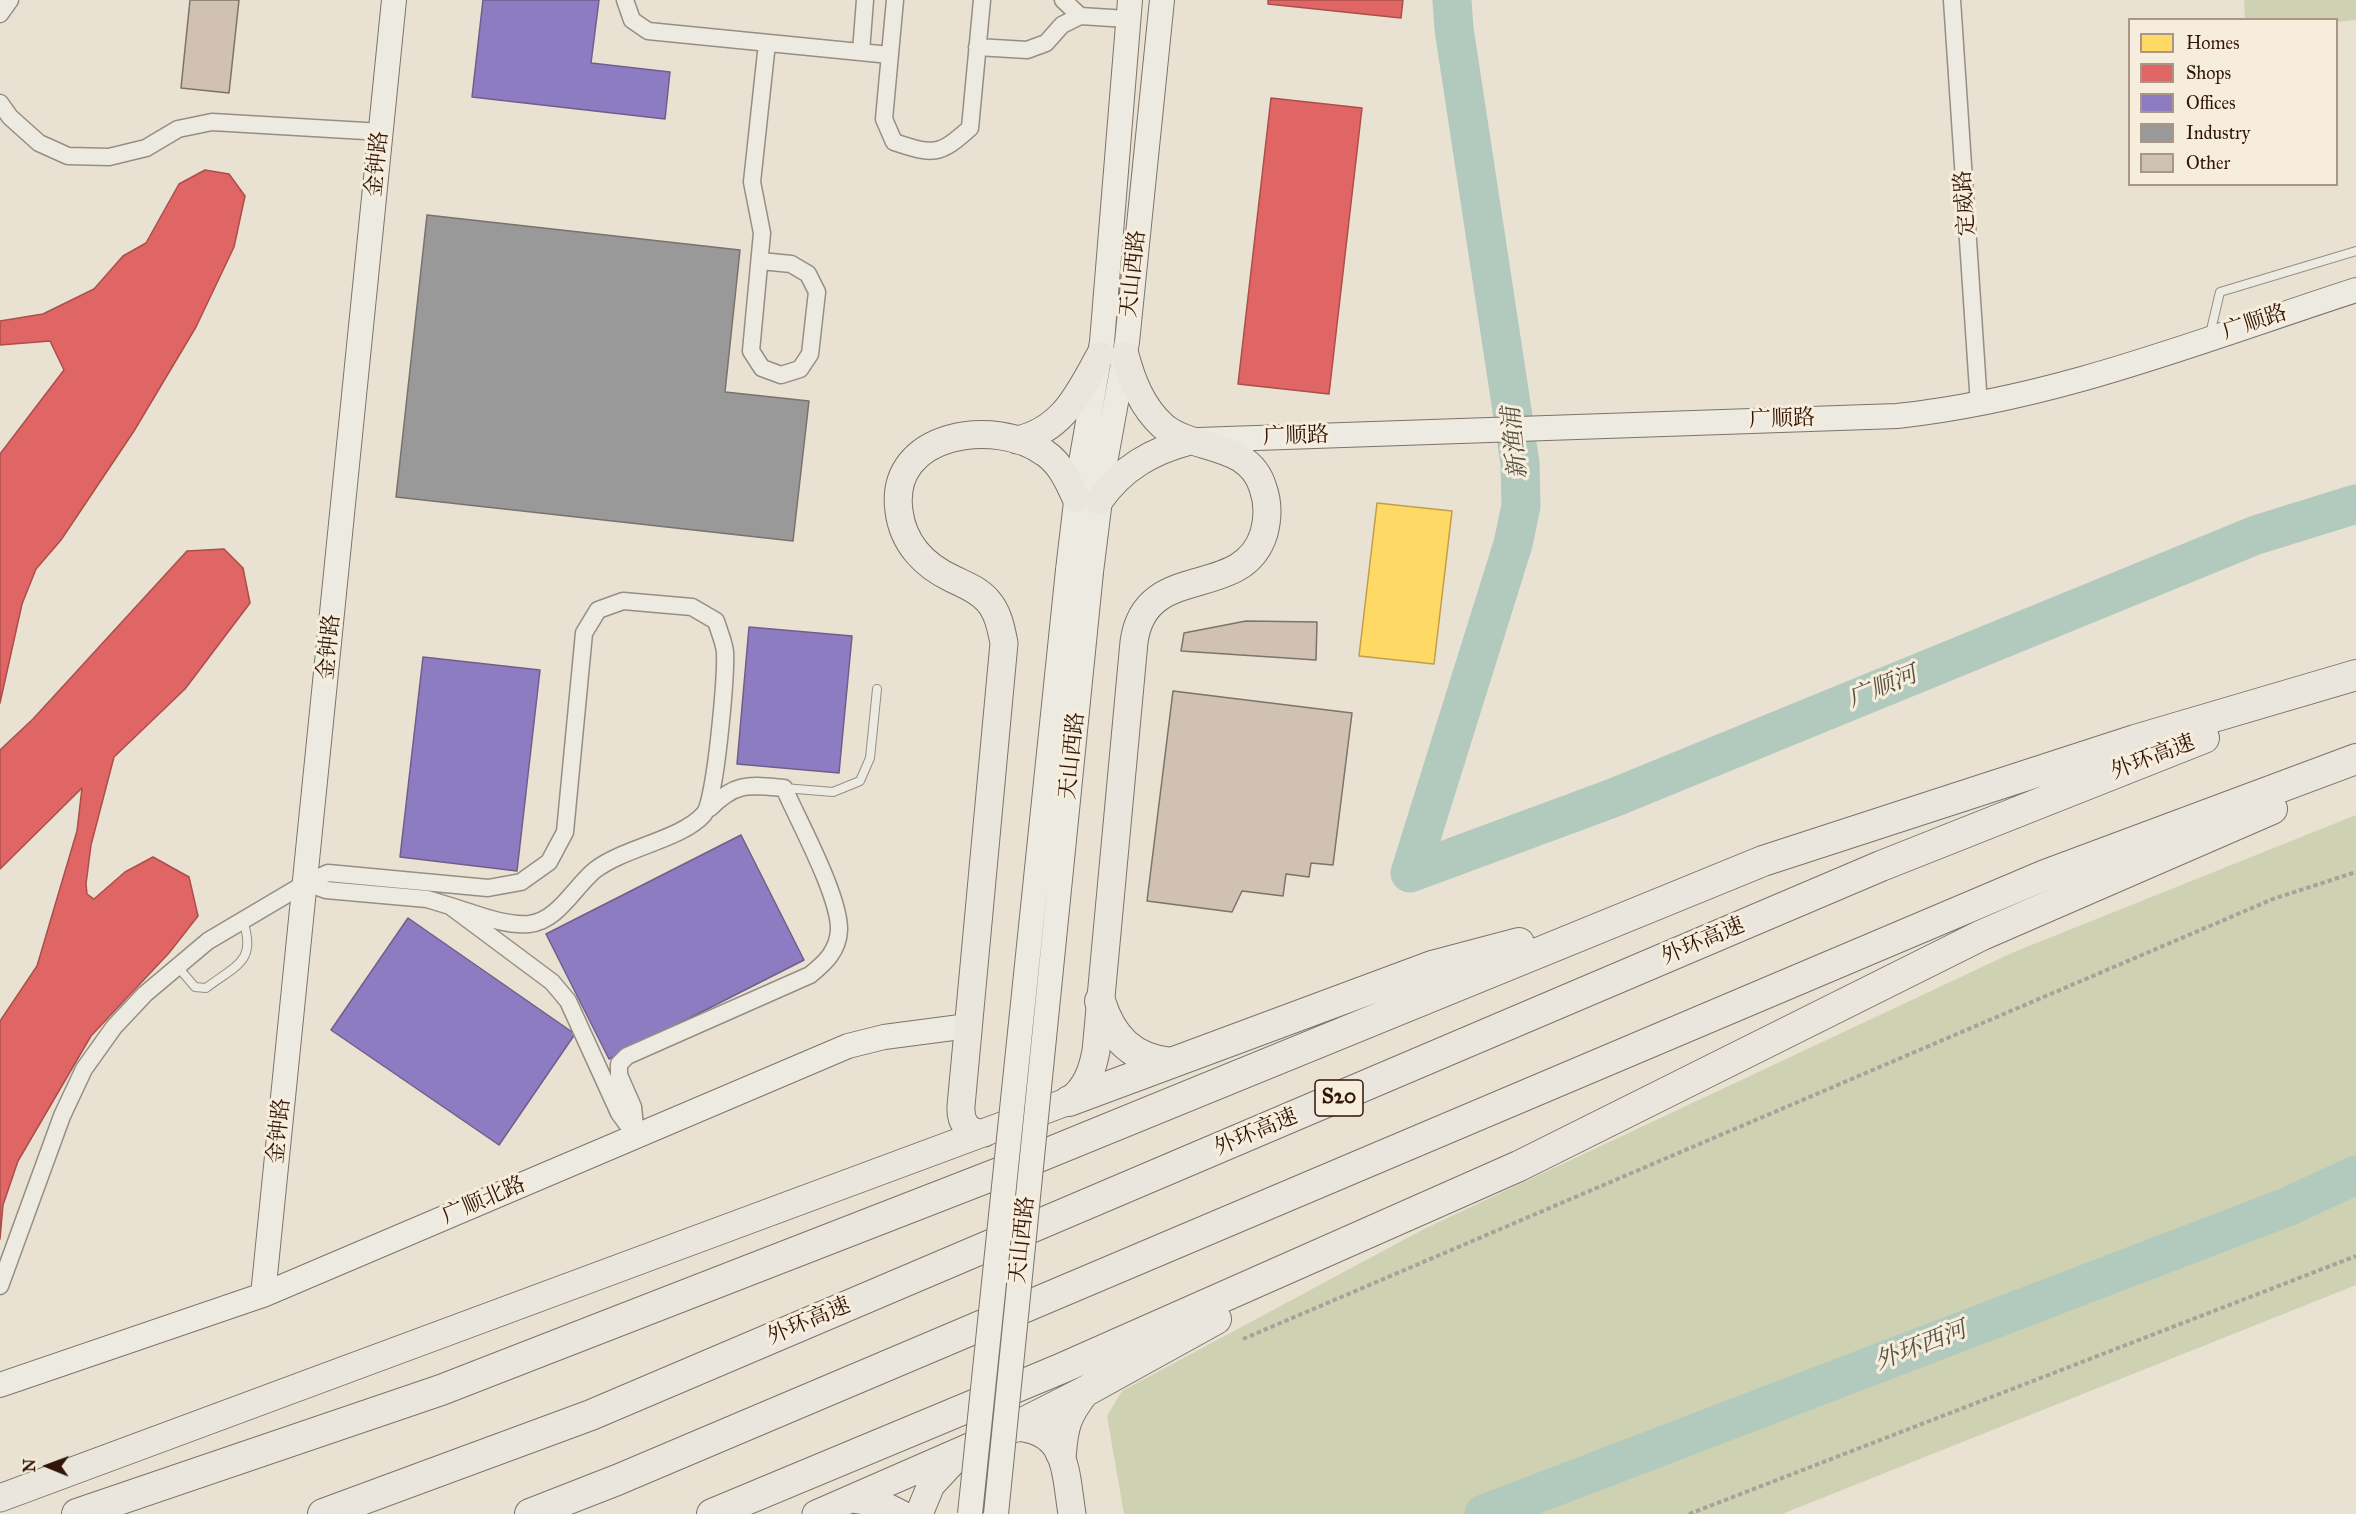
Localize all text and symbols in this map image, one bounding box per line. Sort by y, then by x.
legend [2128,18,2338,186]
text: Homes [2186,32,2240,54]
text: Shops [2186,62,2231,84]
text: Offices [2186,92,2236,114]
text: Industry [2186,122,2250,144]
street label: 金钟路 [361,130,395,198]
text: Other [2186,152,2230,174]
street label: 定威路 [1951,169,1981,237]
street label: 天山西路 [1116,229,1152,319]
street label: 广顺路 [2220,300,2290,346]
water label: 新渔浦 [1498,406,1534,480]
street label: 广顺路 [1749,406,1815,434]
street label: 广顺路 [1263,423,1329,451]
street label: 金钟路 [313,613,347,681]
water label: 广顺河 [1844,661,1922,715]
street label: 天山西路 [1055,711,1091,801]
street label: 外环高速 [2107,730,2199,786]
street label: 外环高速 [1657,913,1749,971]
road number: S20 [1315,1080,1363,1116]
street label: 金钟路 [263,1097,297,1165]
street label: 外环高速 [1210,1104,1302,1162]
street label: 广顺北路 [438,1172,530,1230]
street label: 天山西路 [1005,1195,1041,1285]
street label: 外环高速 [763,1293,855,1351]
water label: 外环西河 [1871,1316,1971,1378]
north arrow [18,1436,78,1496]
text: N [20,1459,39,1473]

